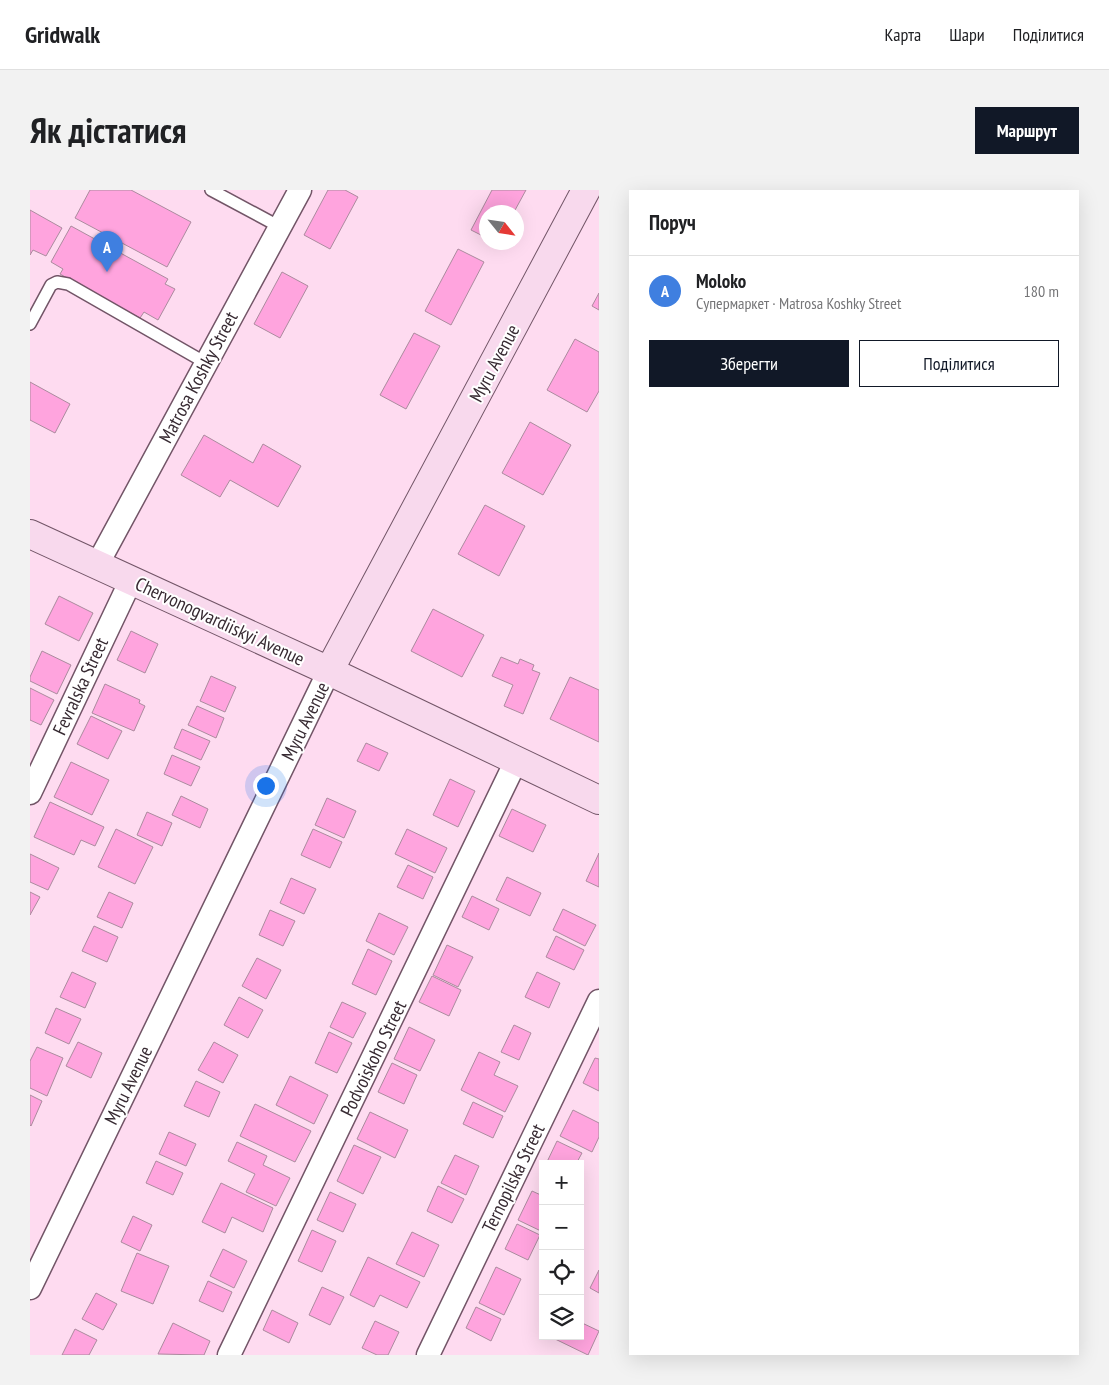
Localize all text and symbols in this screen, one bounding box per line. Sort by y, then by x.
text: Gridwalk [25,19,100,50]
text: Карта [885,23,921,46]
text: Шари [949,23,985,46]
text: Поділитися [1013,23,1084,46]
text: Як дістатися [30,107,186,153]
button: Маршрут [975,107,1079,154]
north arrow [479,205,524,250]
text: Поруч [649,209,696,236]
pin: A [91,231,123,272]
text: Moloko [696,269,746,293]
text: A [661,281,669,301]
text: 180 m [1024,281,1059,301]
text: Супермаркет · Matrosa Koshky Street [696,293,901,313]
street label: Matrosa Koshky Street [153,307,243,447]
street label: Myru Avenue [464,320,524,406]
button: Зберегти [649,340,849,387]
button: Поділитися [859,340,1059,387]
street label: Chervonogvardiiskyi Avenue [132,571,308,671]
street label: Fevralska Street [47,633,113,739]
street label: Myru Avenue [276,678,334,764]
your location [253,773,279,799]
street label: Podvoiskoho Street [335,995,412,1120]
street label: Myru Avenue [99,1042,157,1128]
street label: Ternopilska Street [476,1119,550,1236]
map controls [539,1160,584,1340]
button: + [539,1160,584,1205]
button: − [539,1205,584,1250]
button: locate [539,1250,584,1295]
button: layers [539,1295,584,1340]

